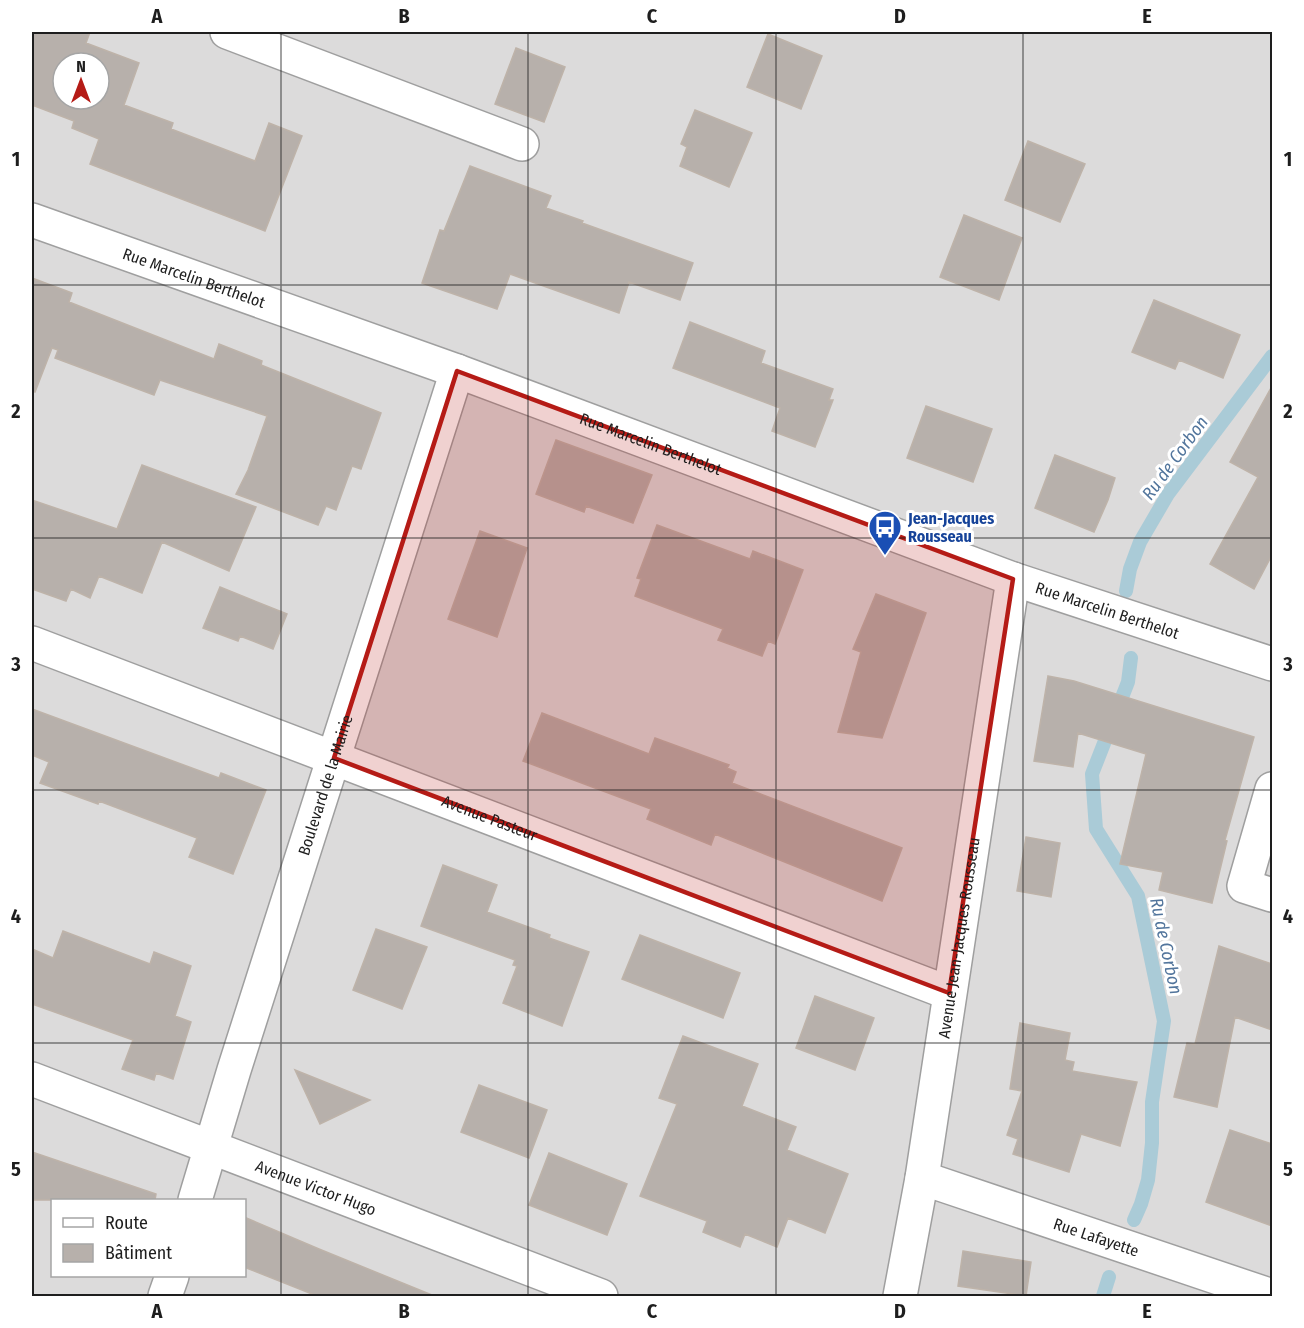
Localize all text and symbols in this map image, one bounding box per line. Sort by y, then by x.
text: A [151,4,164,28]
text: B [398,4,410,28]
text: C [647,4,658,28]
text: D [894,4,906,28]
text: E [1142,4,1152,28]
north arrow [51,51,111,111]
text: N [76,57,86,76]
text: 1 [12,147,20,171]
text: 1 [1284,147,1292,171]
street label: Rue Marcelin Berthelot [120,244,268,312]
text: 2 [10,399,21,423]
text: 2 [1282,399,1293,423]
street label: Rue Marcelin Berthelot [577,409,725,479]
water label: Ru de Corbon [1137,412,1213,504]
bus stop icon: Jean-Jacques Rousseau [867,509,903,556]
place label: Jean-Jacques Rousseau [907,509,994,546]
street label: Rue Marcelin Berthelot [1033,578,1182,643]
text: 3 [10,652,21,676]
text: 3 [1282,652,1293,676]
street label: Boulevard de la Mairie [294,712,357,858]
street label: Avenue Pasteur [439,791,540,845]
street label: Avenue Jean-Jacques Rousseau [934,836,984,1040]
water label: Ru de Corbon [1145,896,1187,996]
text: 4 [11,904,21,928]
text: 4 [1283,904,1293,928]
street label: Avenue Victor Hugo [253,1156,379,1219]
text: 5 [11,1157,21,1181]
text: 5 [1283,1157,1293,1181]
legend [51,1199,246,1277]
text: Route [105,1212,148,1234]
street label: Rue Lafayette [1051,1214,1141,1260]
text: Bâtiment [105,1242,172,1264]
text: A [151,1299,164,1323]
text: B [398,1299,410,1323]
text: C [647,1299,658,1323]
text: D [894,1299,906,1323]
text: E [1142,1299,1152,1323]

